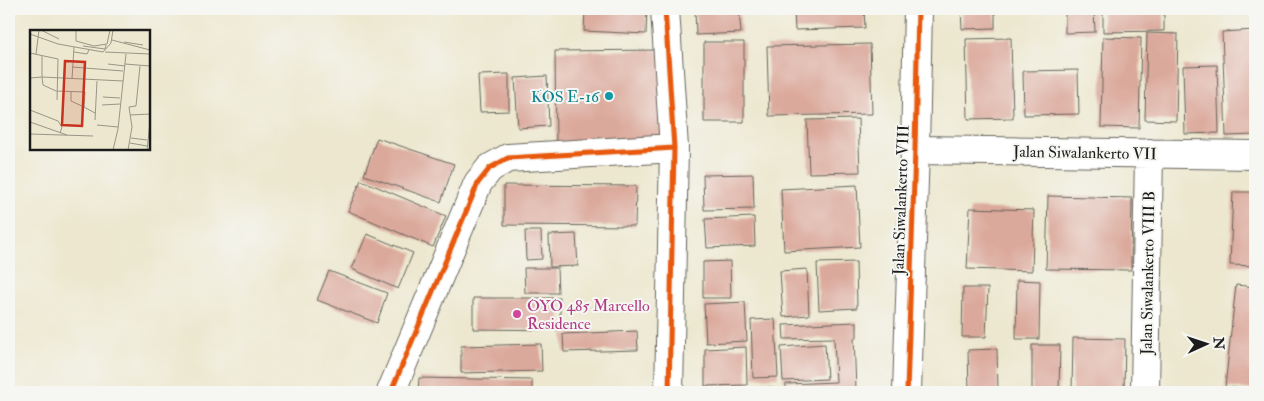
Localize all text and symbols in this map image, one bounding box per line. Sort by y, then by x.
inset map [30,30,150,150]
place label: KOS E-16 [531,87,600,107]
marker: KOS E-16 [603,90,615,102]
street label: Jalan Siwalankerto VIII [888,125,915,276]
street label: Jalan Siwalankerto VII [1012,142,1157,165]
street label: Jalan Siwalankerto VIII B [1137,191,1160,356]
place label: OYO 485 Marcello Residence [527,296,650,334]
marker: OYO 485 Marcello Residence [511,308,523,320]
north arrow [1182,318,1232,368]
text: N [1210,336,1227,351]

